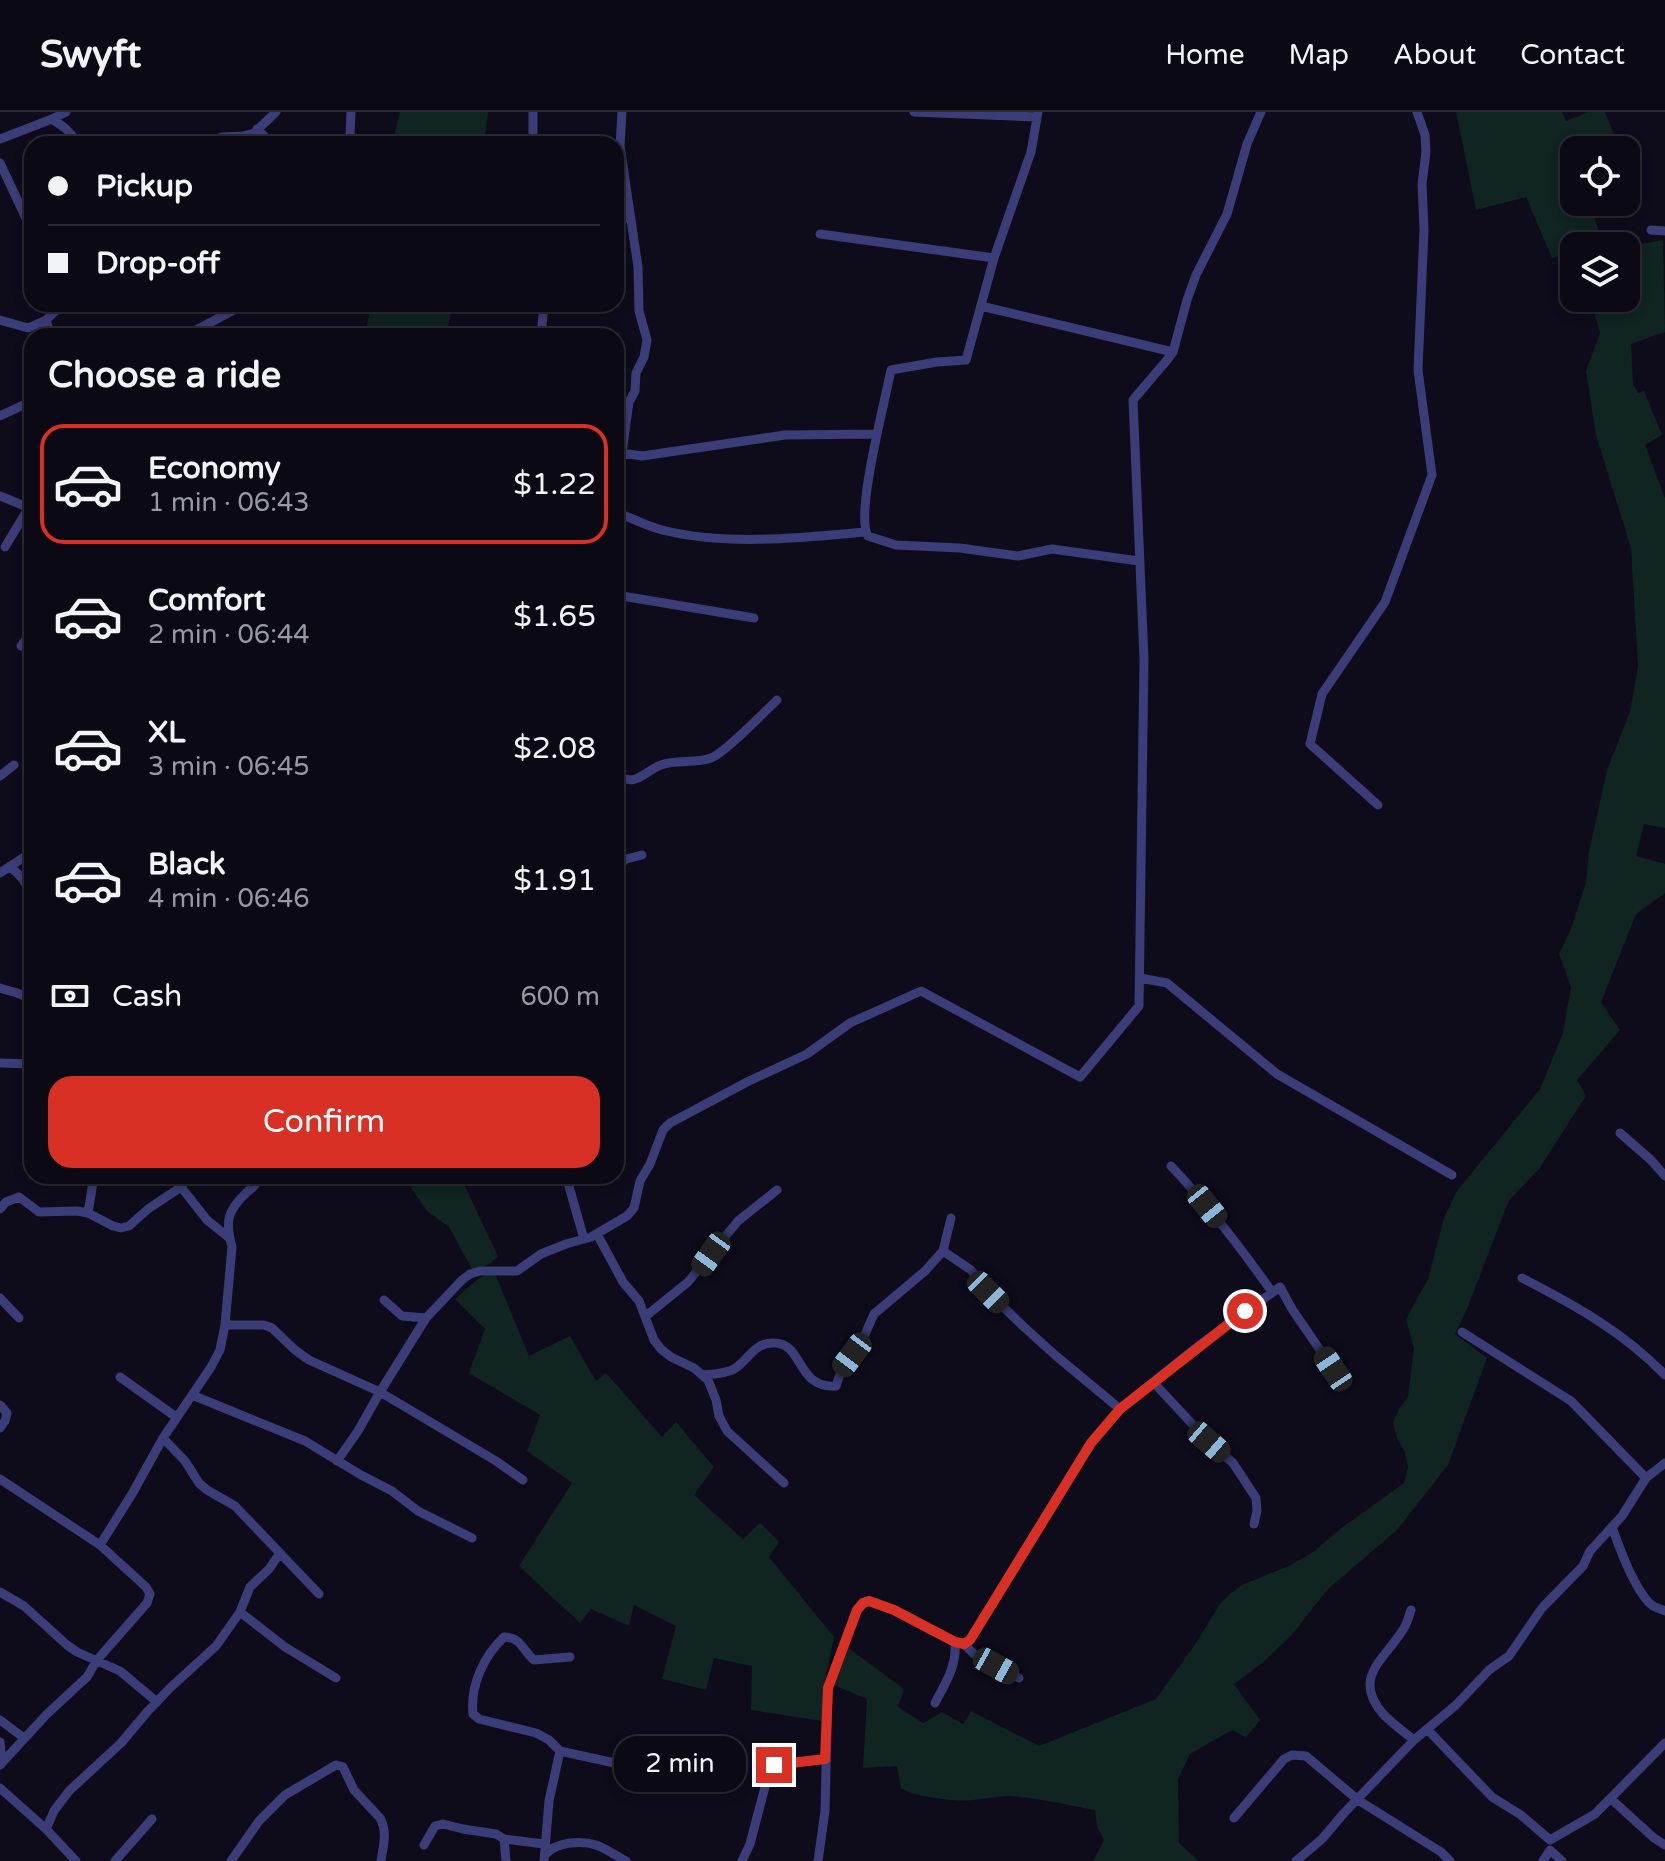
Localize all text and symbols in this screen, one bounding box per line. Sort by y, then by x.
text: Swyft [40,32,141,78]
text: Home [1165,38,1245,72]
text: Map [1289,38,1349,72]
text: About [1393,38,1476,72]
text: Contact [1520,38,1625,72]
map controls [1560,136,1640,312]
button: locate [1560,136,1640,216]
text: Pickup [96,168,193,205]
button: layers [1560,232,1640,312]
text: Drop-off [96,245,220,282]
text: Choose a ride [48,354,281,397]
icon: car [52,448,124,520]
text: Economy [148,450,281,487]
text: $1.22 [513,466,596,503]
text: 1 min · 06:43 [148,487,310,518]
icon: car [52,580,124,652]
text: Comfort [148,582,266,619]
text: $1.65 [513,598,596,635]
text: 2 min · 06:44 [148,619,310,650]
icon: car [52,712,124,784]
text: XL [148,714,185,751]
text: $2.08 [513,730,596,767]
text: 3 min · 06:45 [148,751,310,782]
icon: car [52,844,124,916]
text: Black [148,846,225,883]
text: $1.91 [513,862,596,899]
text: 4 min · 06:46 [148,883,310,914]
icon: cash [48,974,92,1018]
text: Cash [112,978,182,1015]
text: 600 m [520,981,600,1012]
button: Confirm [48,1076,600,1168]
car [1183,1180,1231,1232]
car [687,1228,735,1280]
car [963,1267,1013,1317]
route start [1227,1293,1263,1329]
car [828,1329,876,1381]
car [1310,1342,1356,1396]
car [1183,1417,1235,1467]
car [969,1644,1023,1688]
callout: 2 min [614,1737,746,1793]
route end [756,1747,792,1783]
text: 2 min [645,1748,715,1779]

